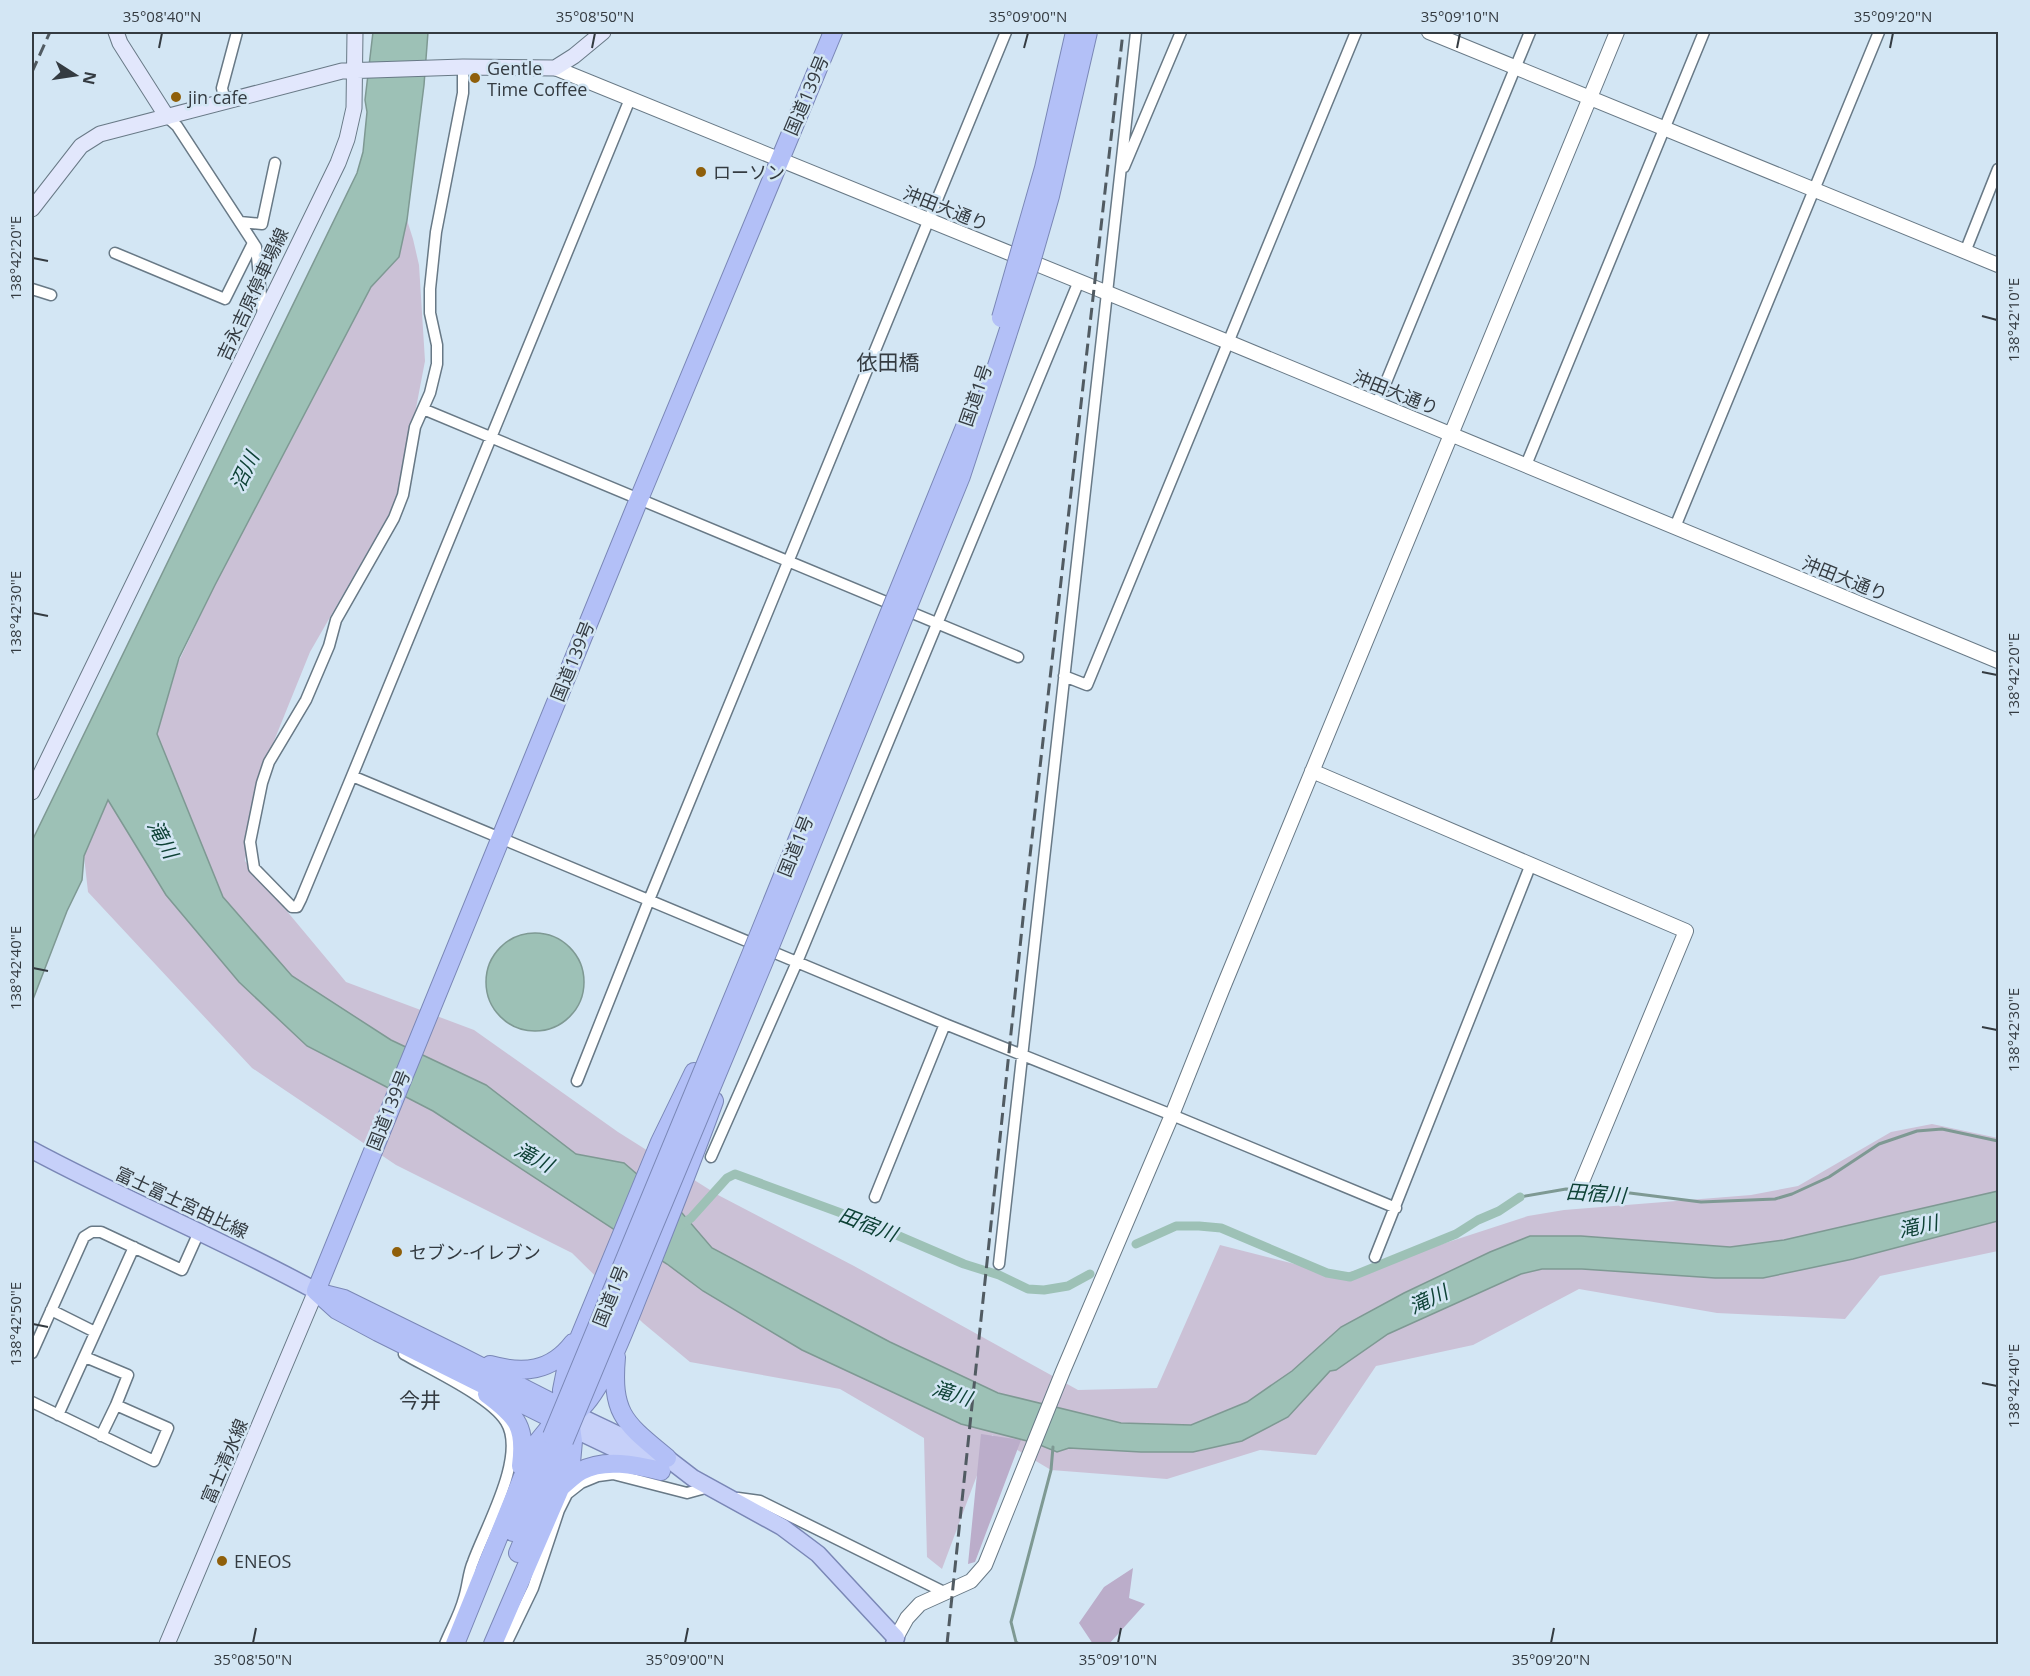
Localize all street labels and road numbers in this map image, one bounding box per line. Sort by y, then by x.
street label: 国道139号 [778,51,834,139]
street label: 沖田大通り [900,180,992,236]
street label: 吉永吉原停車場線 [211,224,293,364]
street label: 国道1号 [953,361,997,429]
street label: 沖田大通り [1350,364,1442,420]
street label: 沖田大通り [1799,550,1891,606]
street label: 国道139号 [545,617,599,705]
street label: 国道1号 [772,812,818,880]
street label: 国道139号 [361,1066,415,1154]
street label: 富士富士宮由比線 [112,1161,252,1243]
street label: 国道1号 [587,1262,633,1330]
street label: 富士清水線 [195,1415,253,1507]

